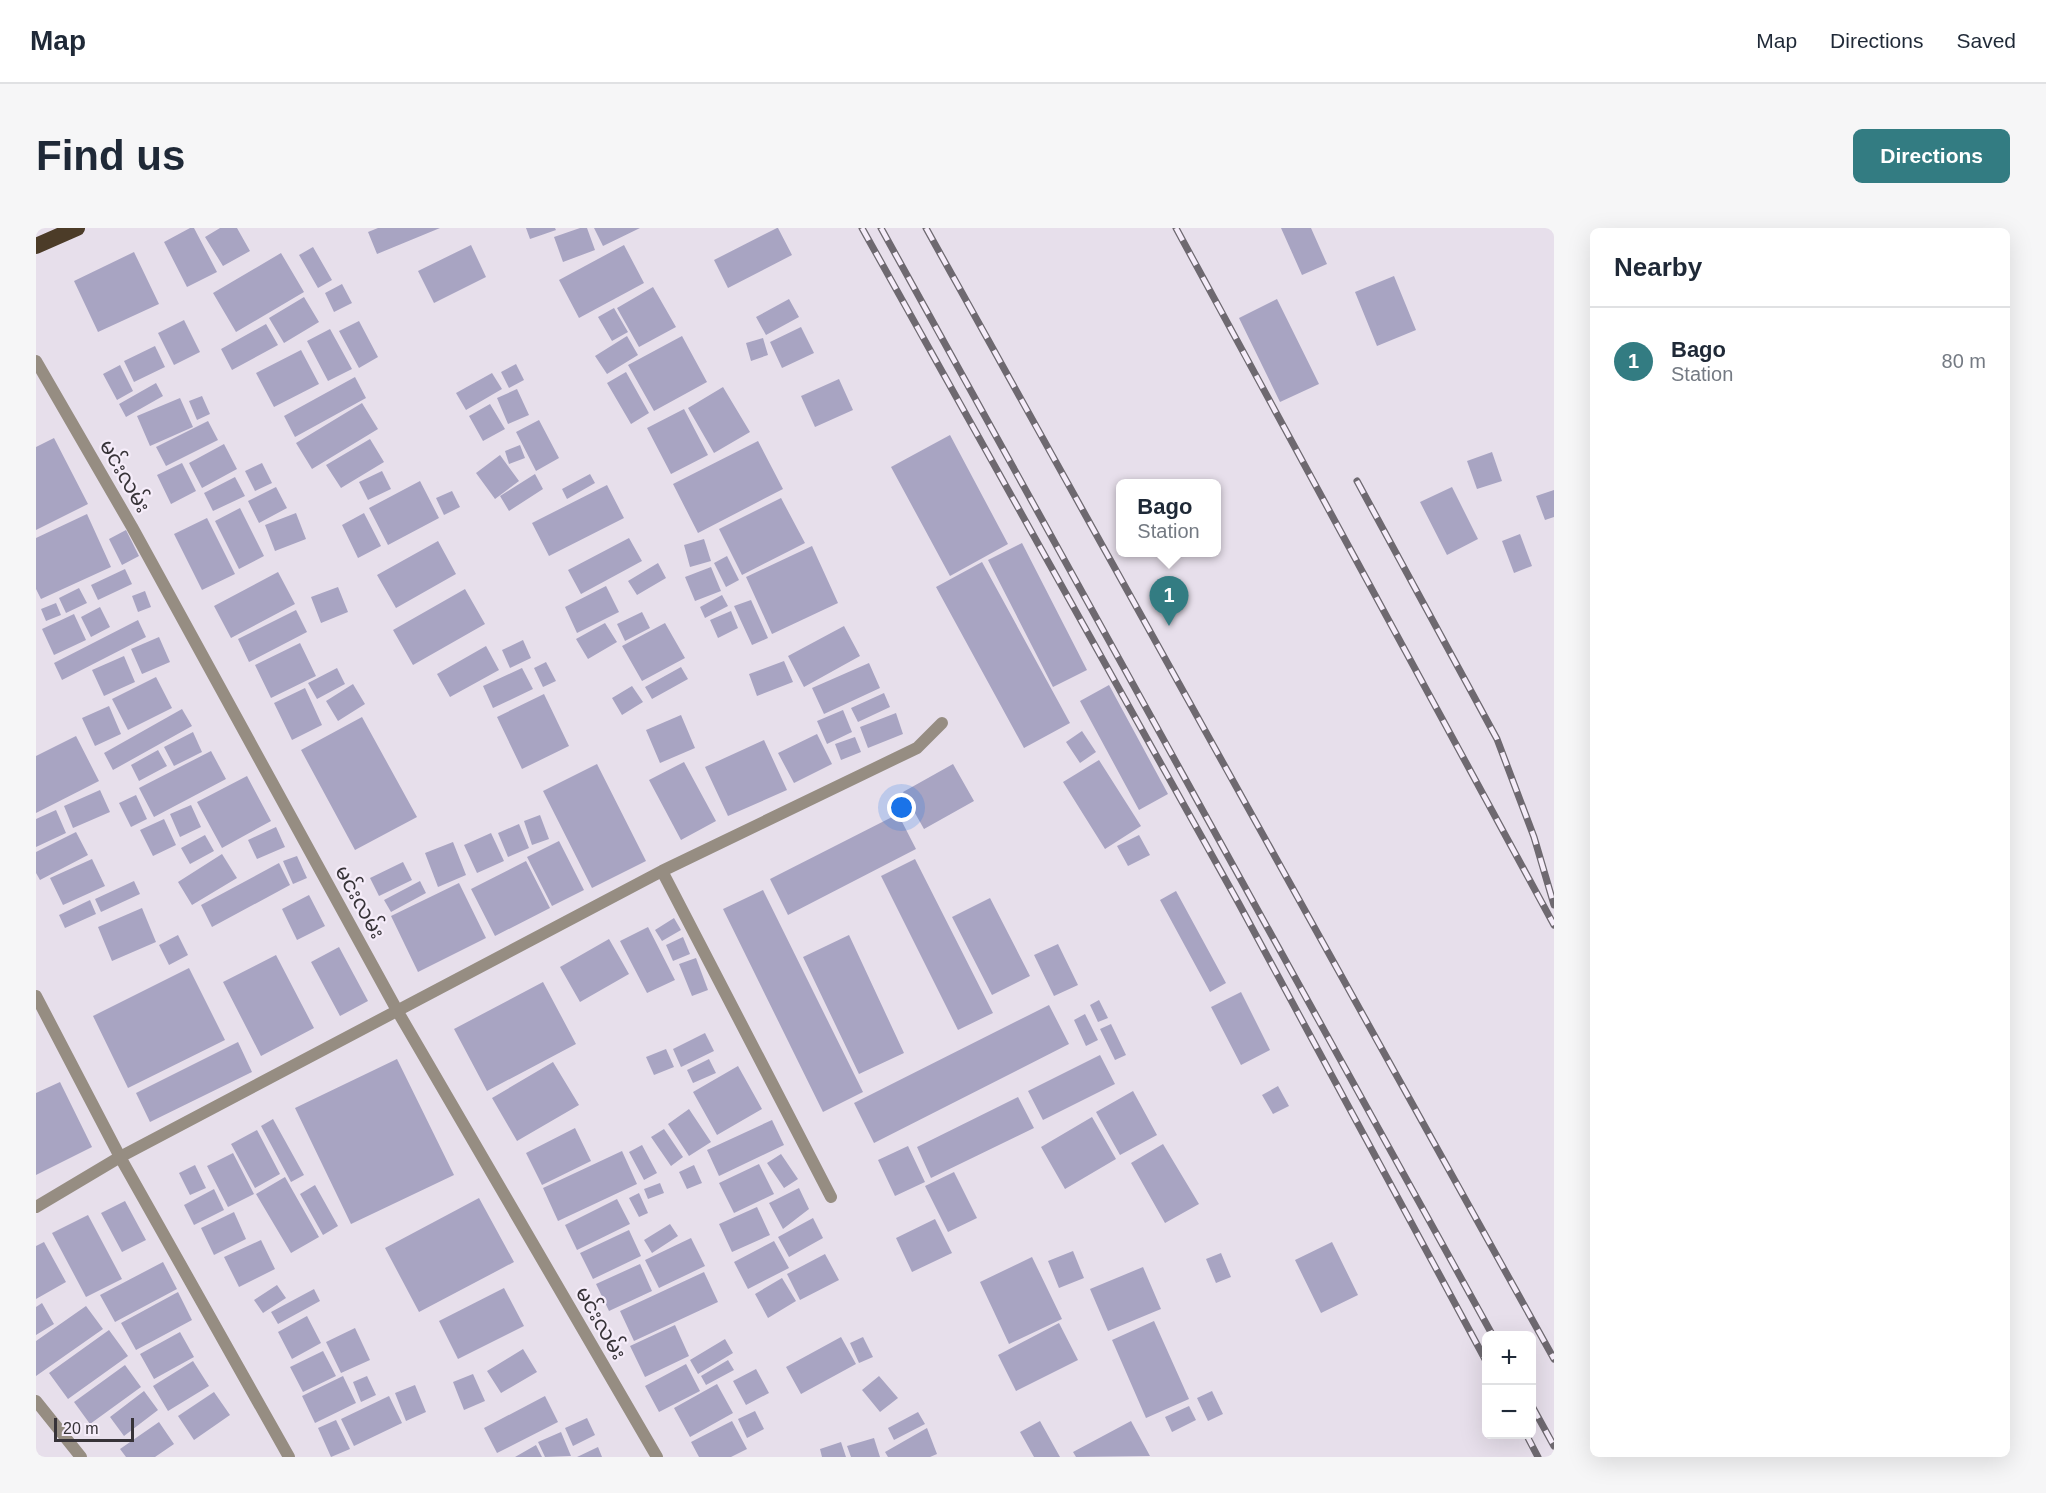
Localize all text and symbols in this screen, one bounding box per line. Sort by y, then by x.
text: Map [30,25,86,56]
text: Map [1756,29,1797,52]
text: Directions [1830,29,1923,52]
text: Saved [1956,29,2016,52]
button: Directions [1853,129,2010,183]
text: Find us [36,132,185,179]
text: Nearby [1614,252,1702,282]
text: Bago [1671,337,1726,362]
text: 1 [1628,350,1639,372]
text: 80 m [1942,350,1986,372]
text: Station [1671,363,1733,385]
street label: မင်းလမ်း [95,433,159,516]
popup [1116,479,1221,557]
text: Bago [1137,494,1192,519]
text: Station [1137,520,1200,542]
pin: 1 [1150,576,1188,626]
your location [887,793,916,822]
street label: မင်းလမ်း [331,859,393,942]
street label: မင်းလမ်း [571,1280,635,1363]
map controls [1482,1331,1536,1439]
button: + [1482,1331,1536,1385]
button: − [1482,1385,1536,1439]
scale bar [54,1415,134,1442]
text: 20 m [63,1420,99,1437]

